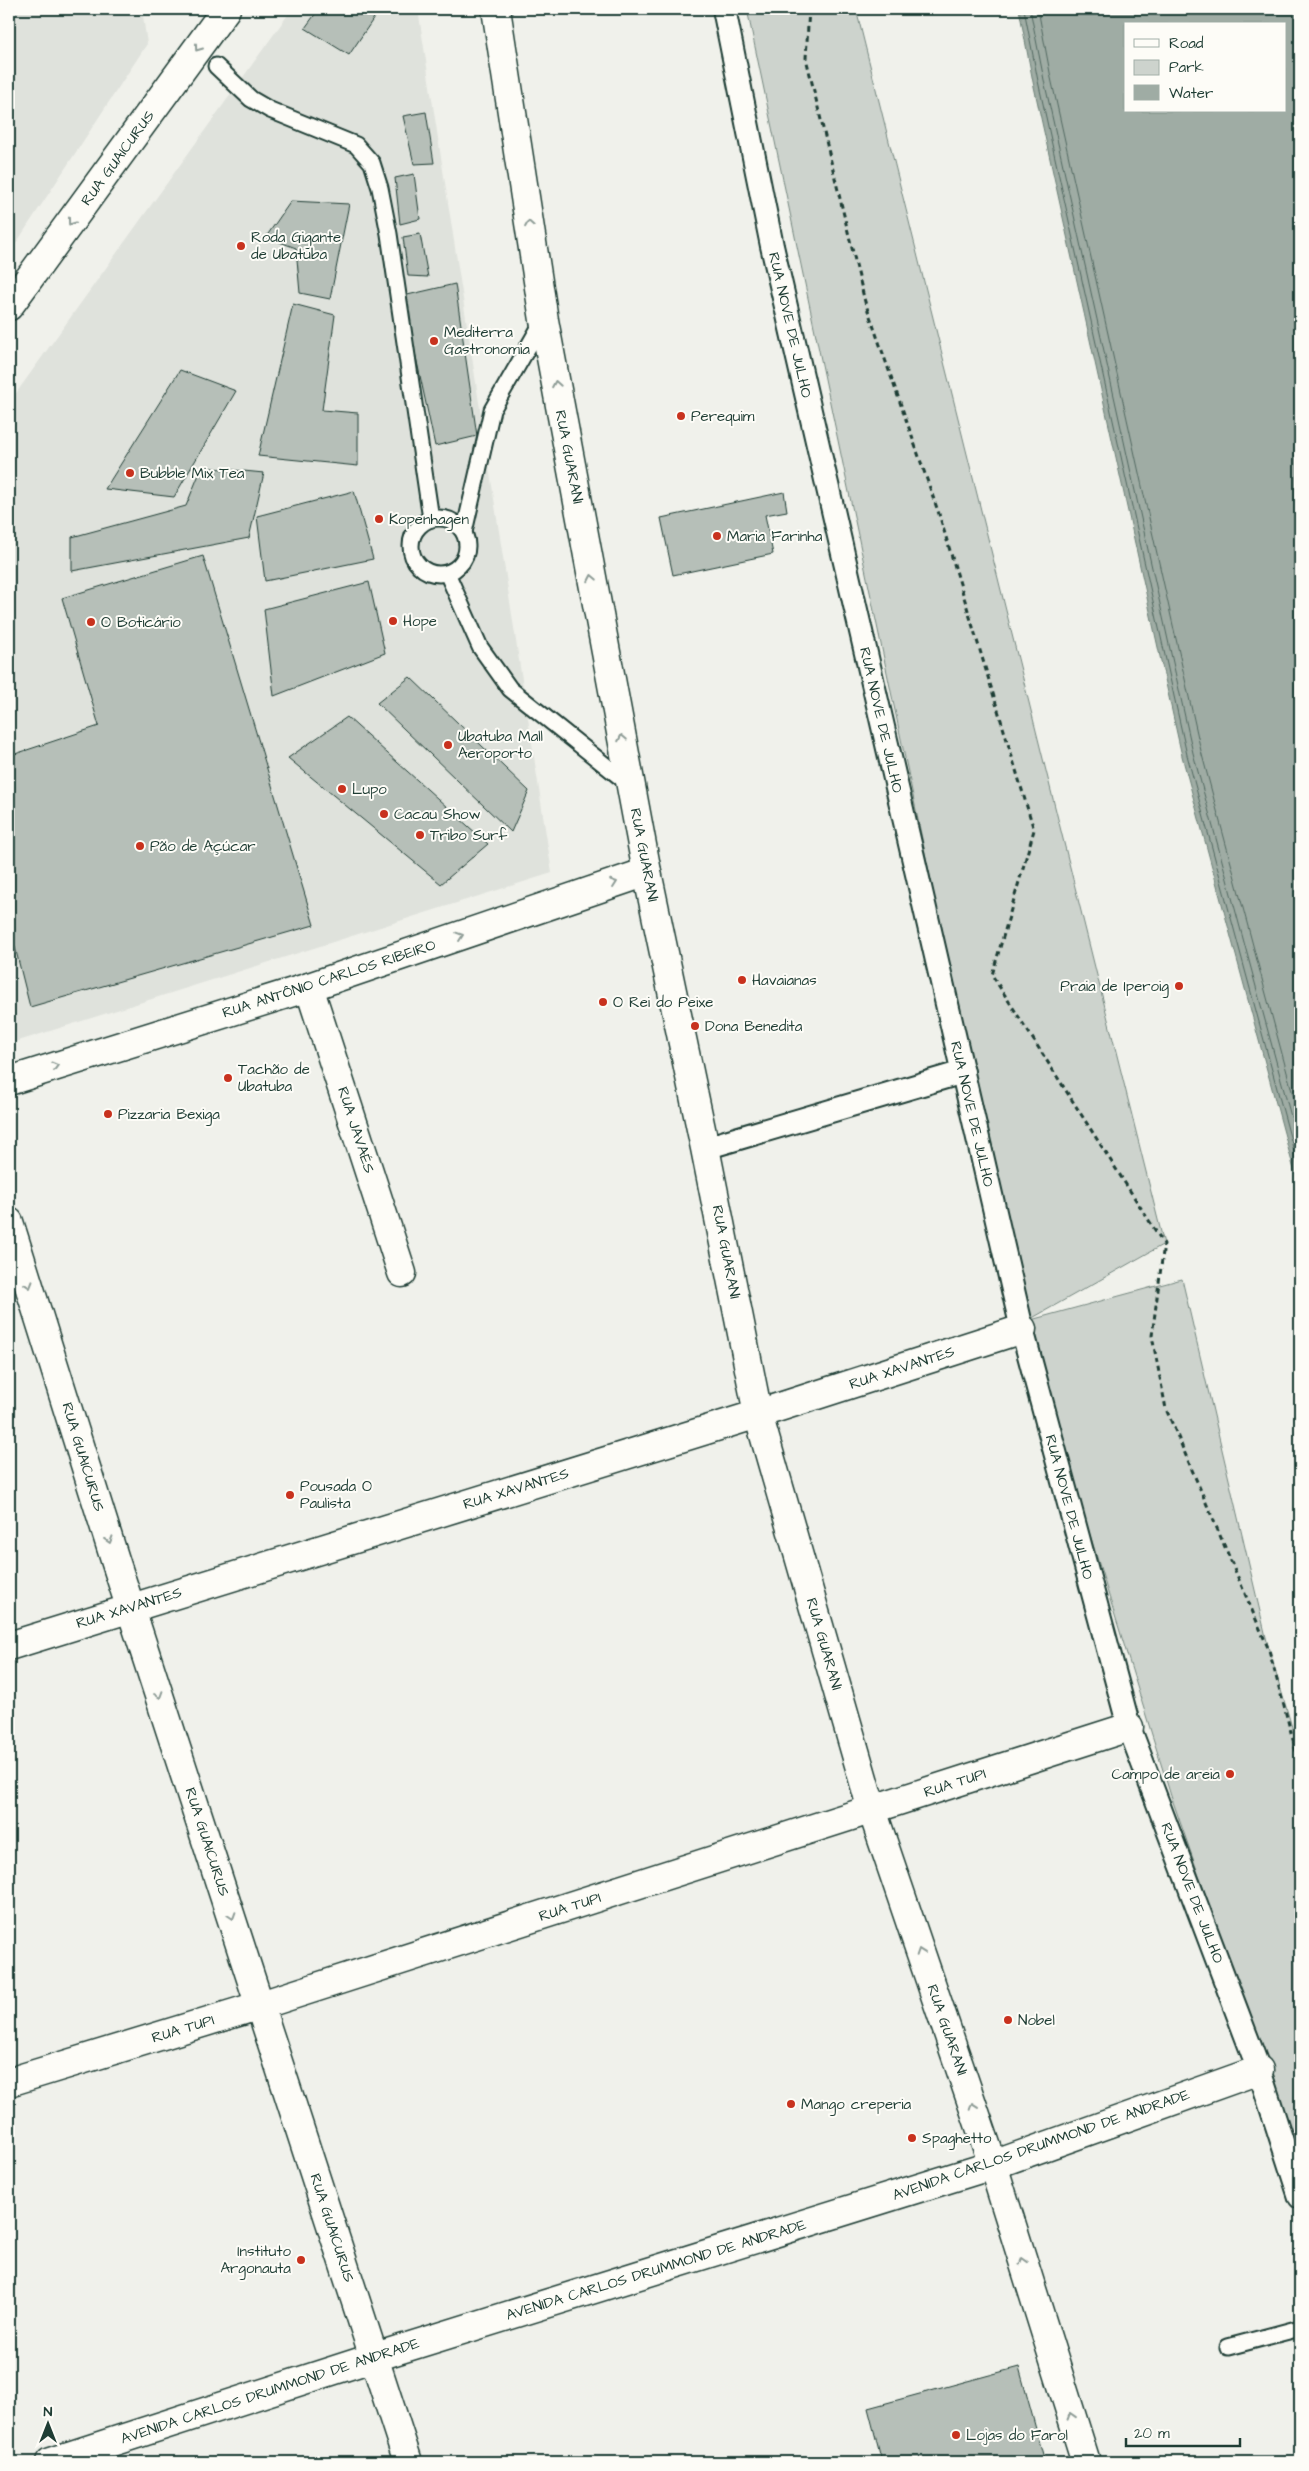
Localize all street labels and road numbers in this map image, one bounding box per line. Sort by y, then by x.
street label: RUA GUAICURUS [76,106,160,210]
street label: RUA NOVE DE JULHO [763,250,817,400]
street label: RUA GUARANI [550,408,588,506]
street label: RUA NOVE DE JULHO [854,645,908,795]
street label: RUA GUARANI [625,806,663,904]
street label: RUA ANTÔNIO CARLOS RIBEIRO [220,934,438,1024]
street label: RUA NOVE DE JULHO [945,1039,999,1189]
street label: RUA JAVAÉS [332,1084,380,1176]
street label: RUA GUARANI [707,1203,745,1301]
street label: RUA XAVANTES [847,1341,958,1395]
street label: RUA GUAICURUS [56,1400,110,1515]
street label: RUA NOVE DE JULHO [1040,1432,1098,1582]
street label: RUA XAVANTES [461,1463,572,1515]
street label: RUA XAVANTES [74,1582,185,1634]
street label: RUA GUARANI [801,1595,847,1693]
street label: RUA TUPI [921,1763,989,1803]
street label: RUA GUAICURUS [180,1785,235,1899]
street label: RUA NOVE DE JULHO [1156,1820,1228,1966]
street label: RUA TUPI [536,1887,604,1927]
street label: RUA GUARANI [922,1982,972,2078]
street label: RUA TUPI [149,2010,217,2048]
street label: AVENIDA CARLOS DRUMMOND DE ANDRADE [890,2084,1193,2206]
street label: RUA GUAICURUS [305,2171,360,2285]
street label: AVENIDA CARLOS DRUMMOND DE ANDRADE [503,2214,809,2326]
street label: AVENIDA CARLOS DRUMMOND DE ANDRADE [118,2333,422,2449]

